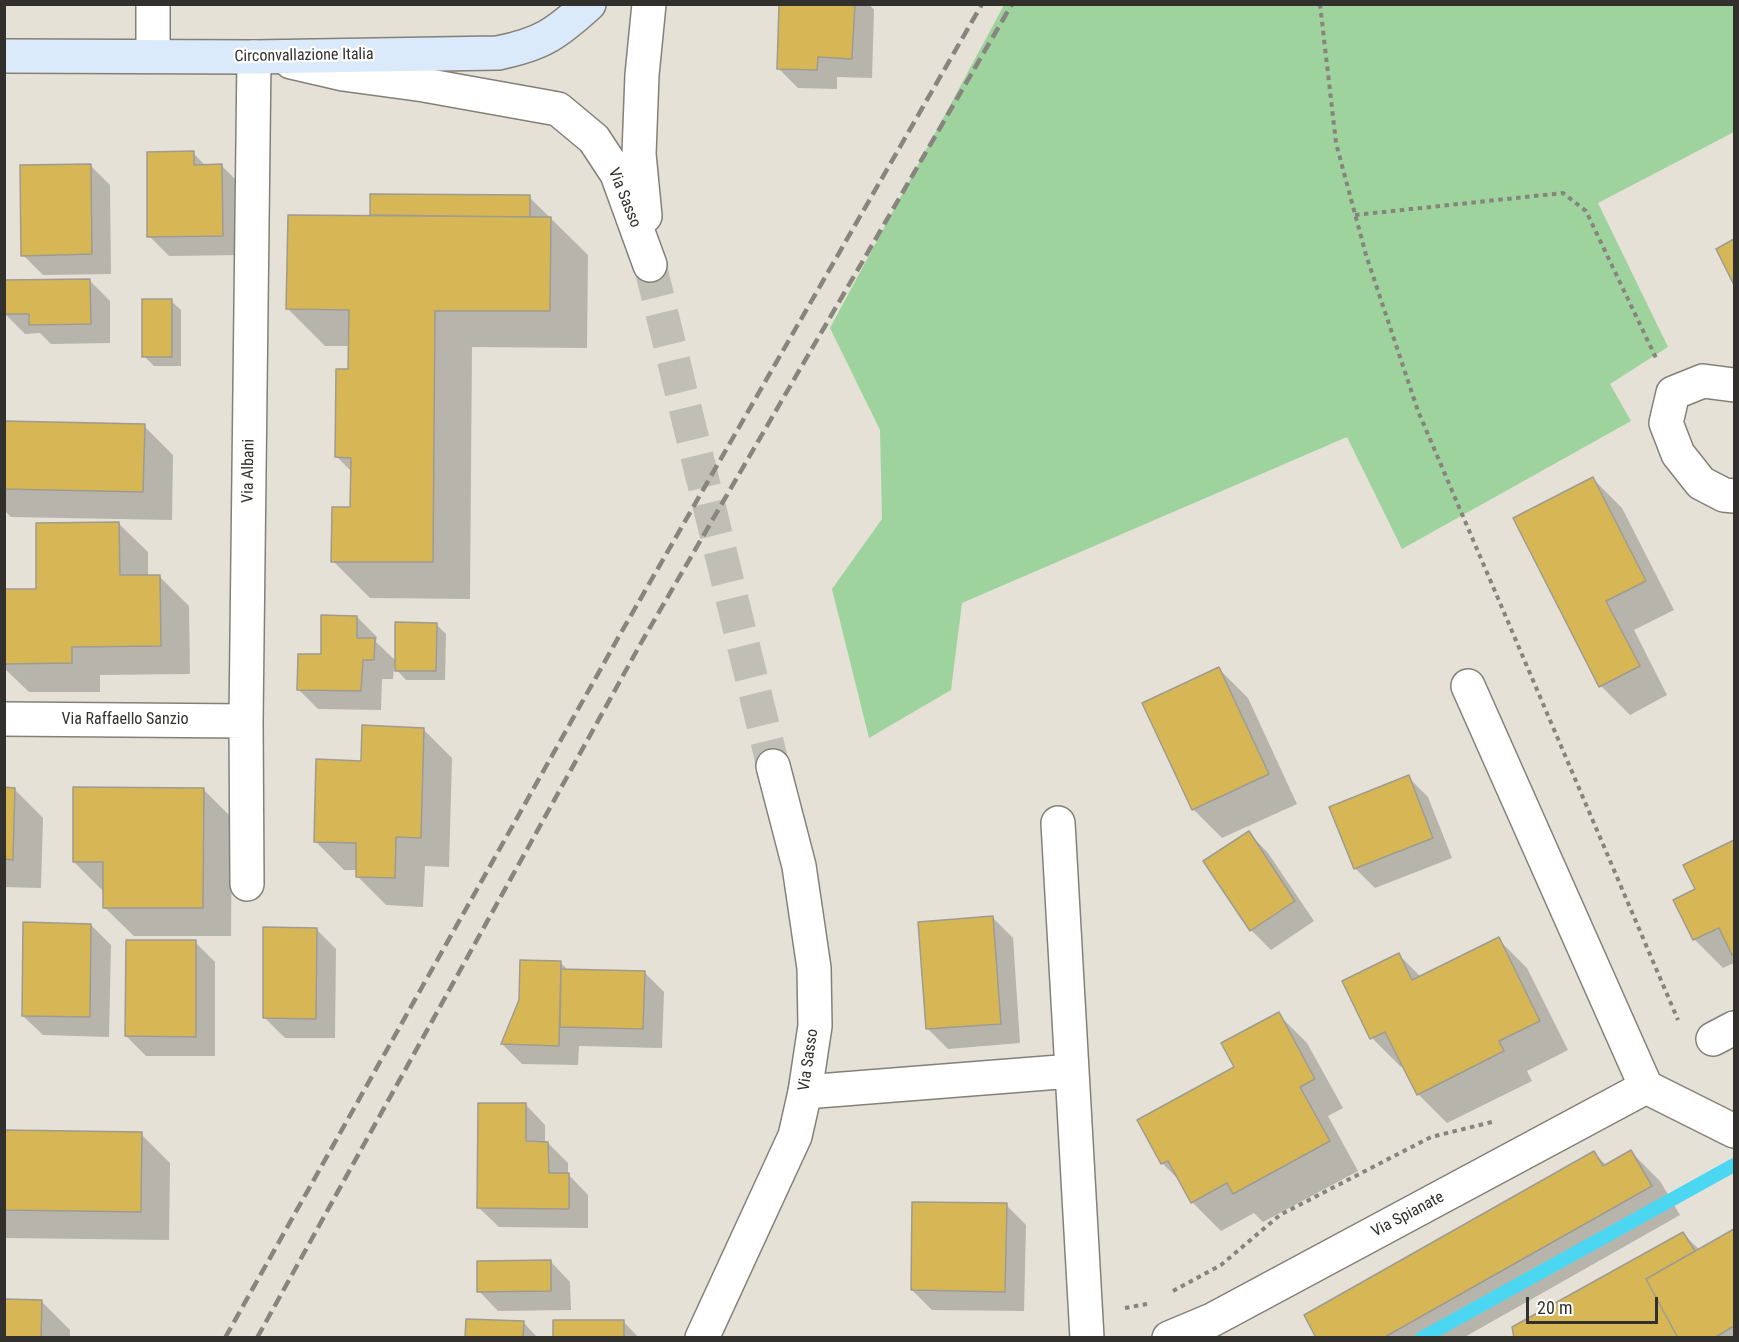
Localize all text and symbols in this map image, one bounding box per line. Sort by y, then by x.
street label: Circonvallazione Italia [234,45,374,67]
street label: Via Sasso [603,165,645,231]
street label: Via Albani [239,439,259,503]
street label: Via Raffaello Sanzio [62,710,188,730]
street label: Via Sasso [795,1028,823,1092]
street label: Via Spianate [1369,1188,1447,1242]
scale bar [1529,1285,1661,1323]
text: 20 m [1537,1297,1572,1318]

